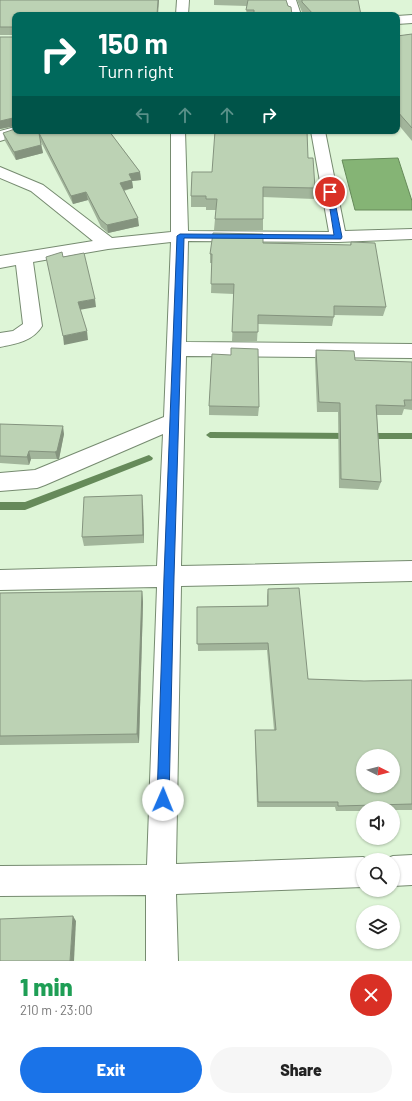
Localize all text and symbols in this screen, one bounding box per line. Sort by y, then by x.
text: 150 m [98,26,168,60]
icon: right [32,28,84,80]
text: Turn right [98,60,174,82]
icon: left [132,104,154,126]
icon: ahead [174,104,196,126]
icon: ahead [216,104,238,126]
icon: right [258,104,280,126]
pin [313,175,347,209]
icon: arrive [319,181,341,203]
north arrow [356,749,400,793]
map controls [356,749,400,949]
position arrow [142,779,184,821]
button: sound [356,801,400,845]
button: search [356,853,400,897]
button: layers [356,905,400,949]
text: 1 min [20,972,73,1001]
button: close [350,974,392,1016]
text: 210 m · 23:00 [20,1002,93,1018]
button: Exit [20,1047,202,1093]
button: Share [210,1047,392,1093]

